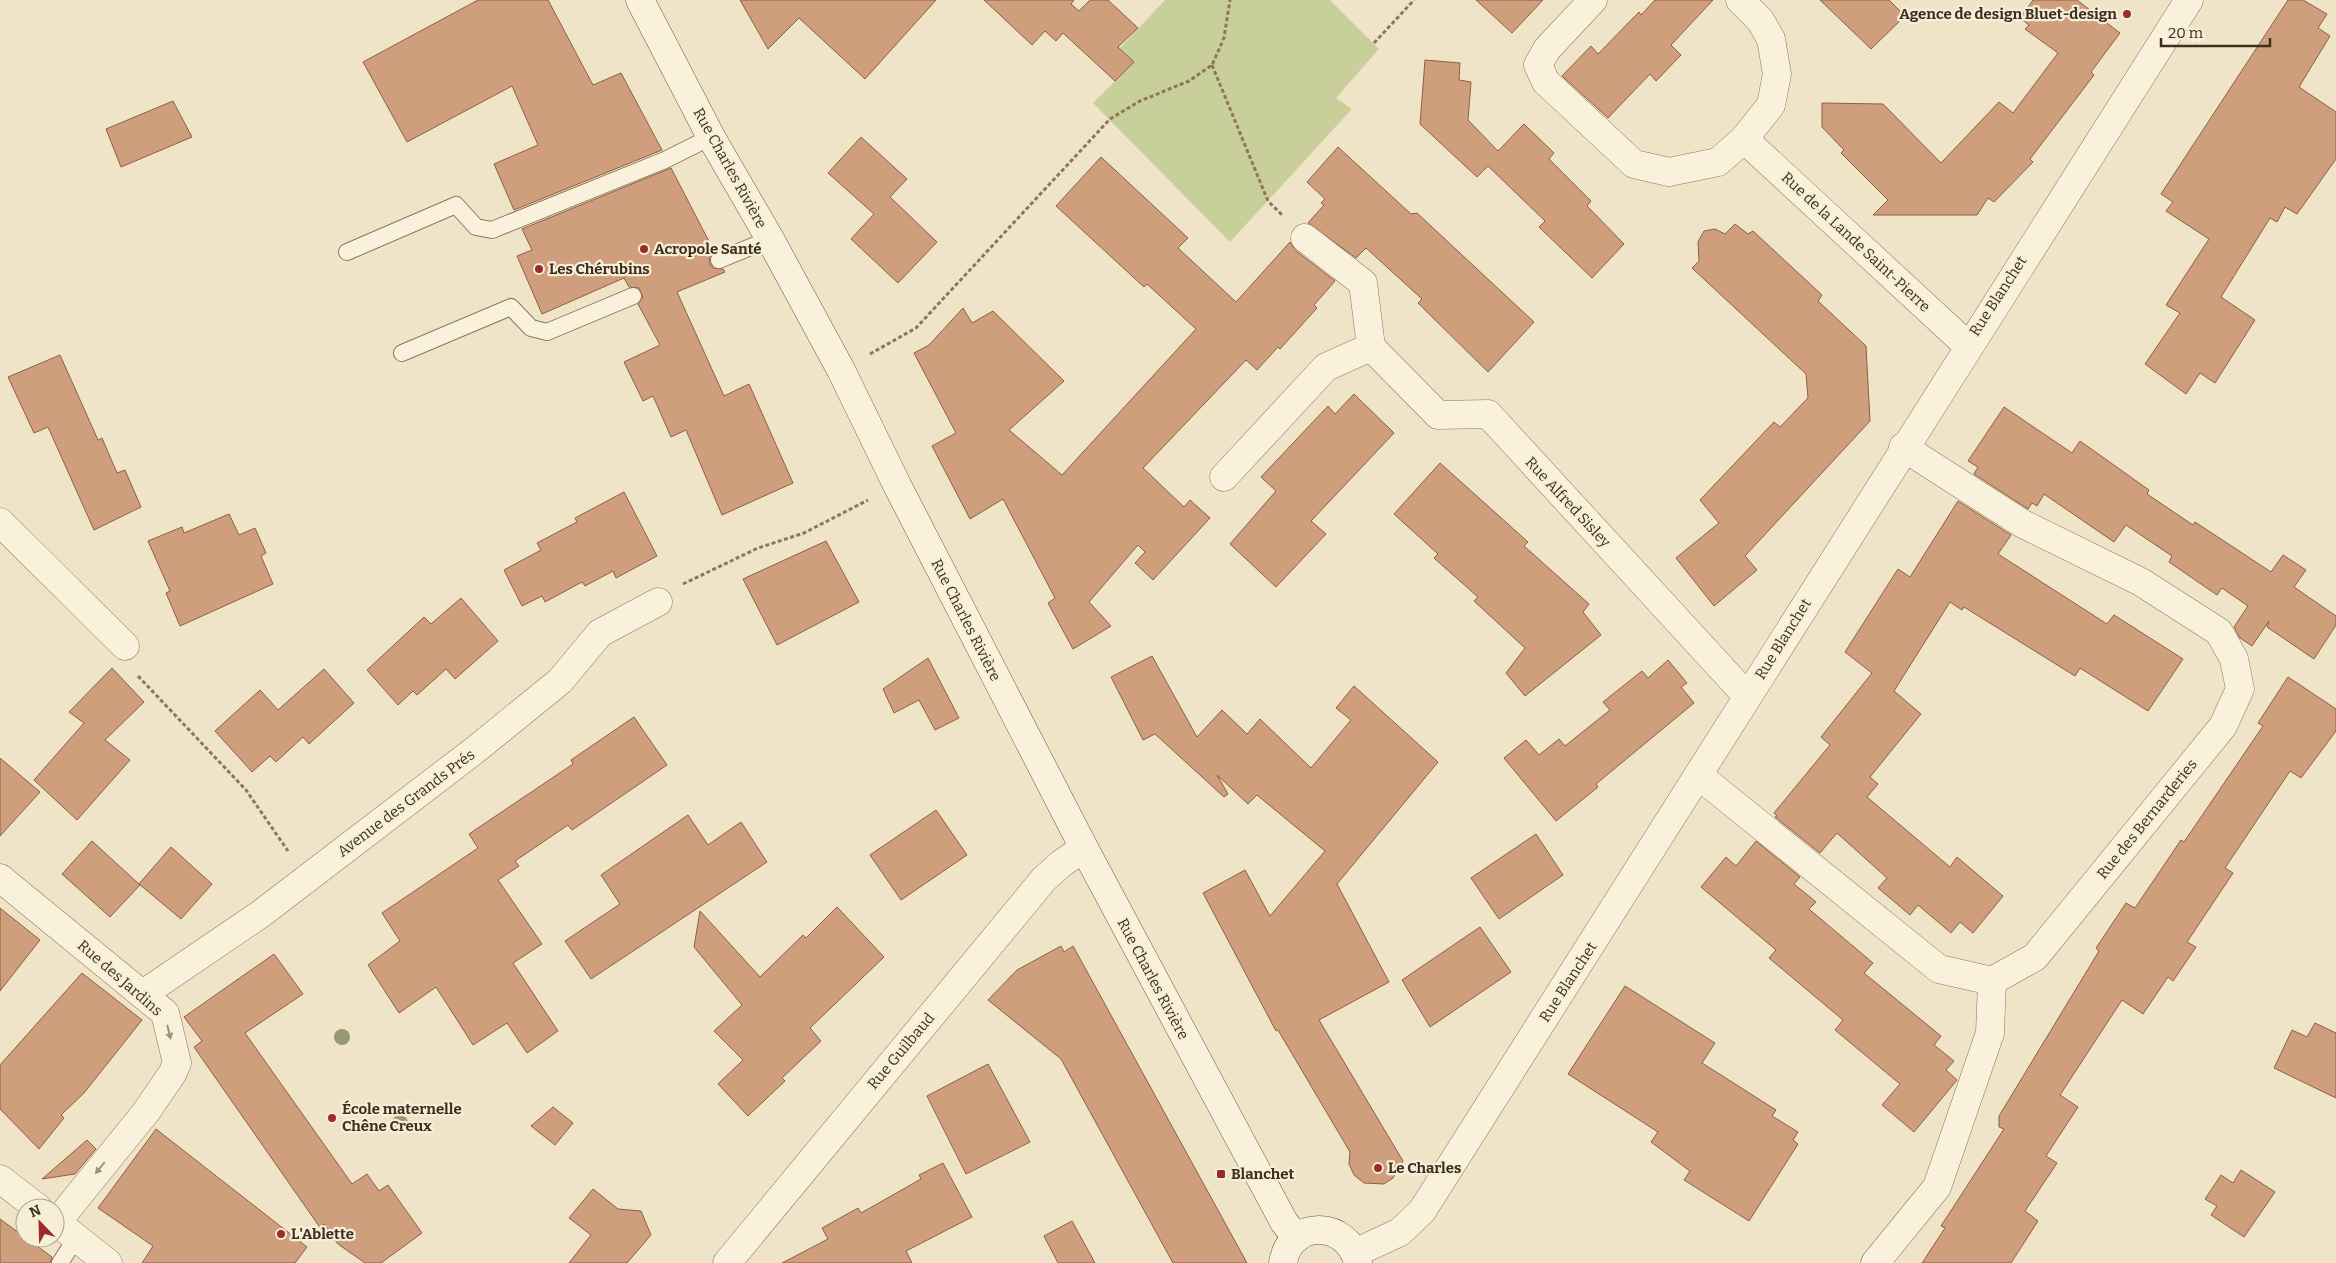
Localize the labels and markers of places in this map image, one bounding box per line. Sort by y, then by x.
place label: Agence de design Bluet-design [1899,5,2117,23]
marker: Agence de design Bluet-design [2121,8,2133,20]
place label: Acropole Santé [654,240,762,258]
marker: Acropole Santé [638,243,650,255]
place label: Les Chérubins [549,260,650,278]
marker: Les Chérubins [533,263,545,275]
place label: École maternelle Chêne Creux [342,1100,462,1135]
marker: École maternelle Chêne Creux [326,1112,338,1124]
place label: Le Charles [1388,1159,1461,1177]
marker: Le Charles [1372,1162,1384,1174]
place label: Blanchet [1231,1165,1295,1183]
marker: Blanchet [1215,1168,1227,1180]
place label: L'Ablette [291,1225,354,1243]
marker: L'Ablette [275,1228,287,1240]

